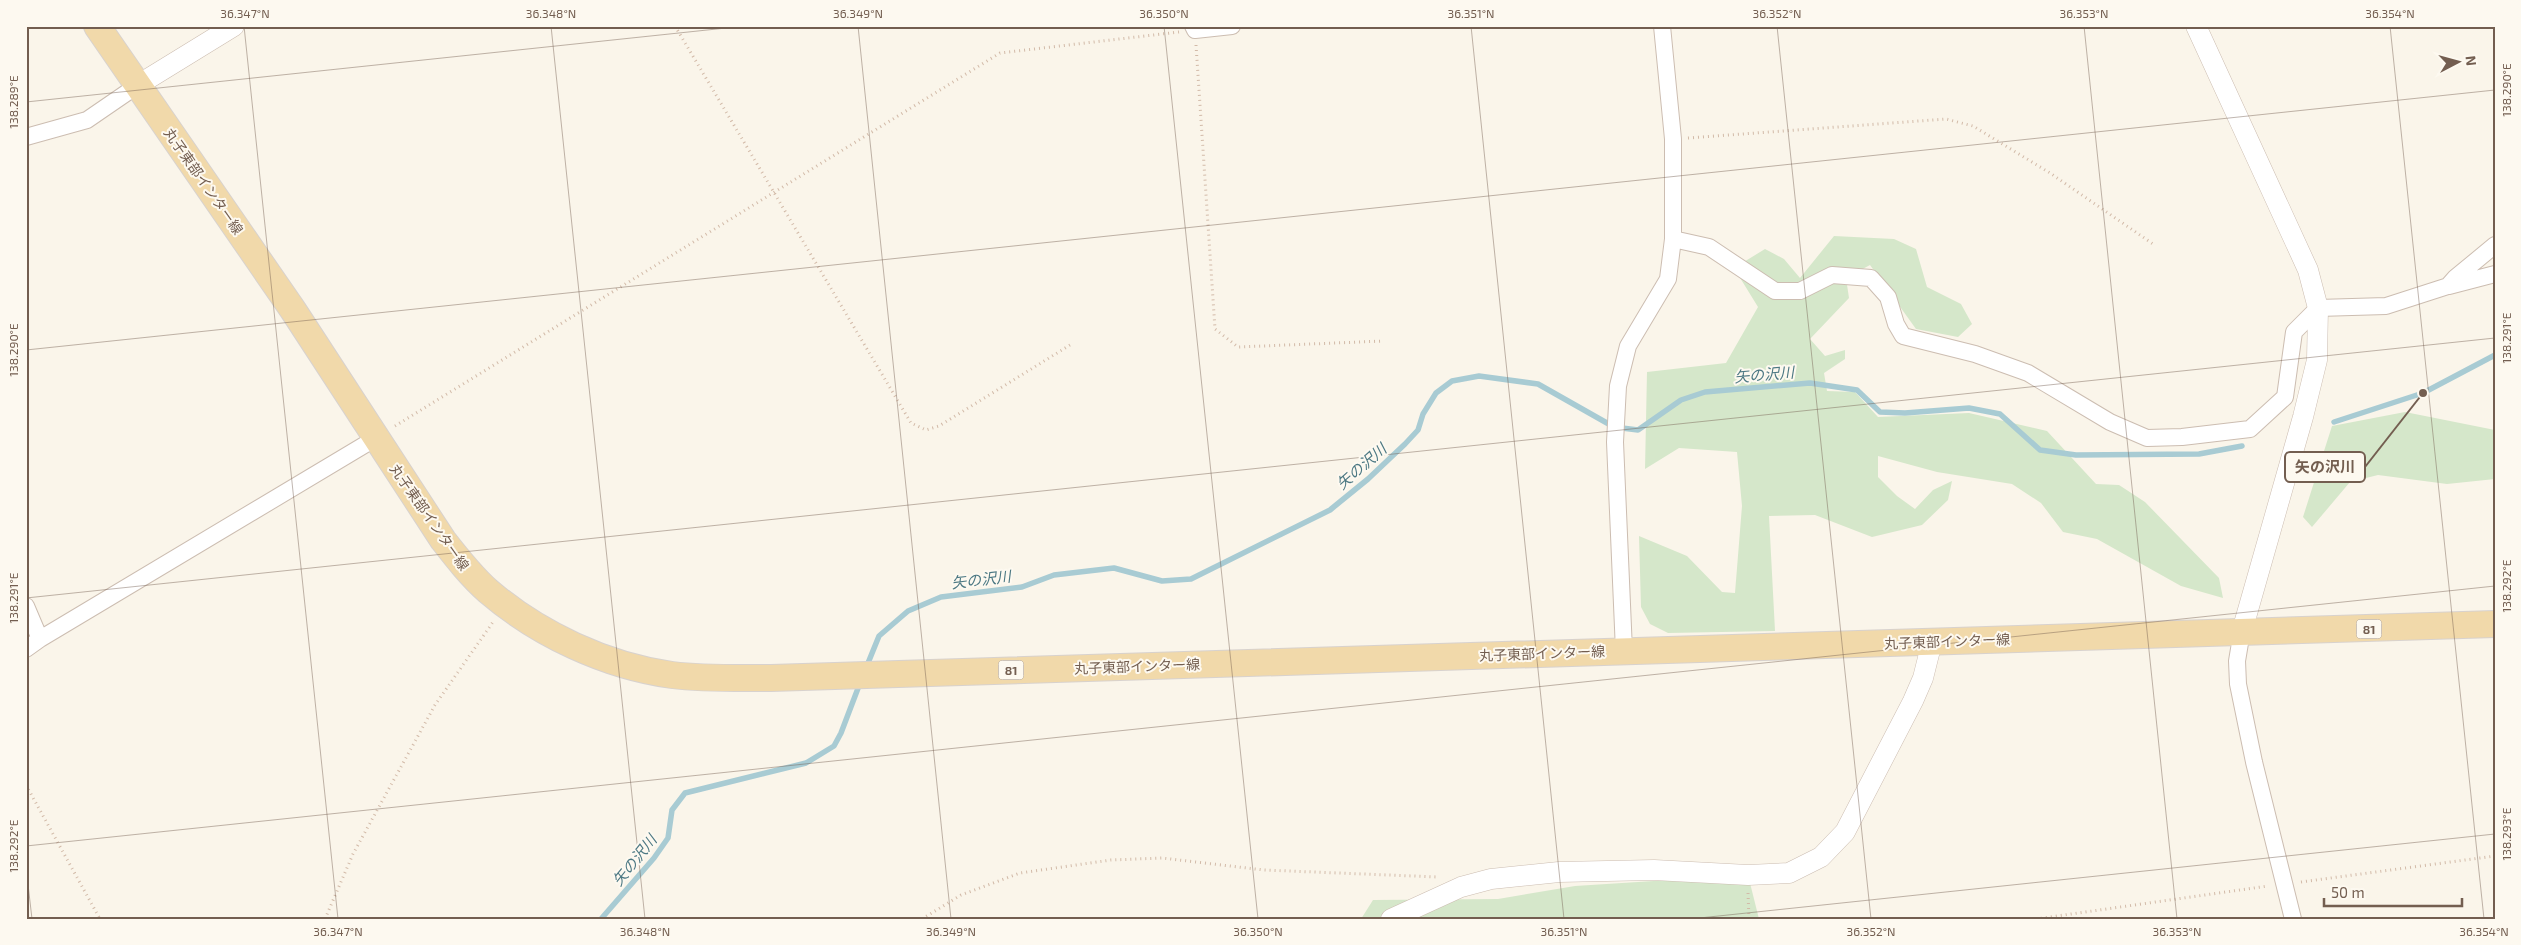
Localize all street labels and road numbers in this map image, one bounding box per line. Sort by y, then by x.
street label: 丸子東部インター線 [161,125,247,237]
street label: 丸子東部インター線 [387,461,473,573]
road number: 81 [2356,620,2382,638]
street label: 丸子東部インター線 [1884,630,2010,652]
street label: 丸子東部インター線 [1479,642,1605,664]
street label: 丸子東部インター線 [1074,655,1200,677]
road number: 81 [998,660,1024,680]

